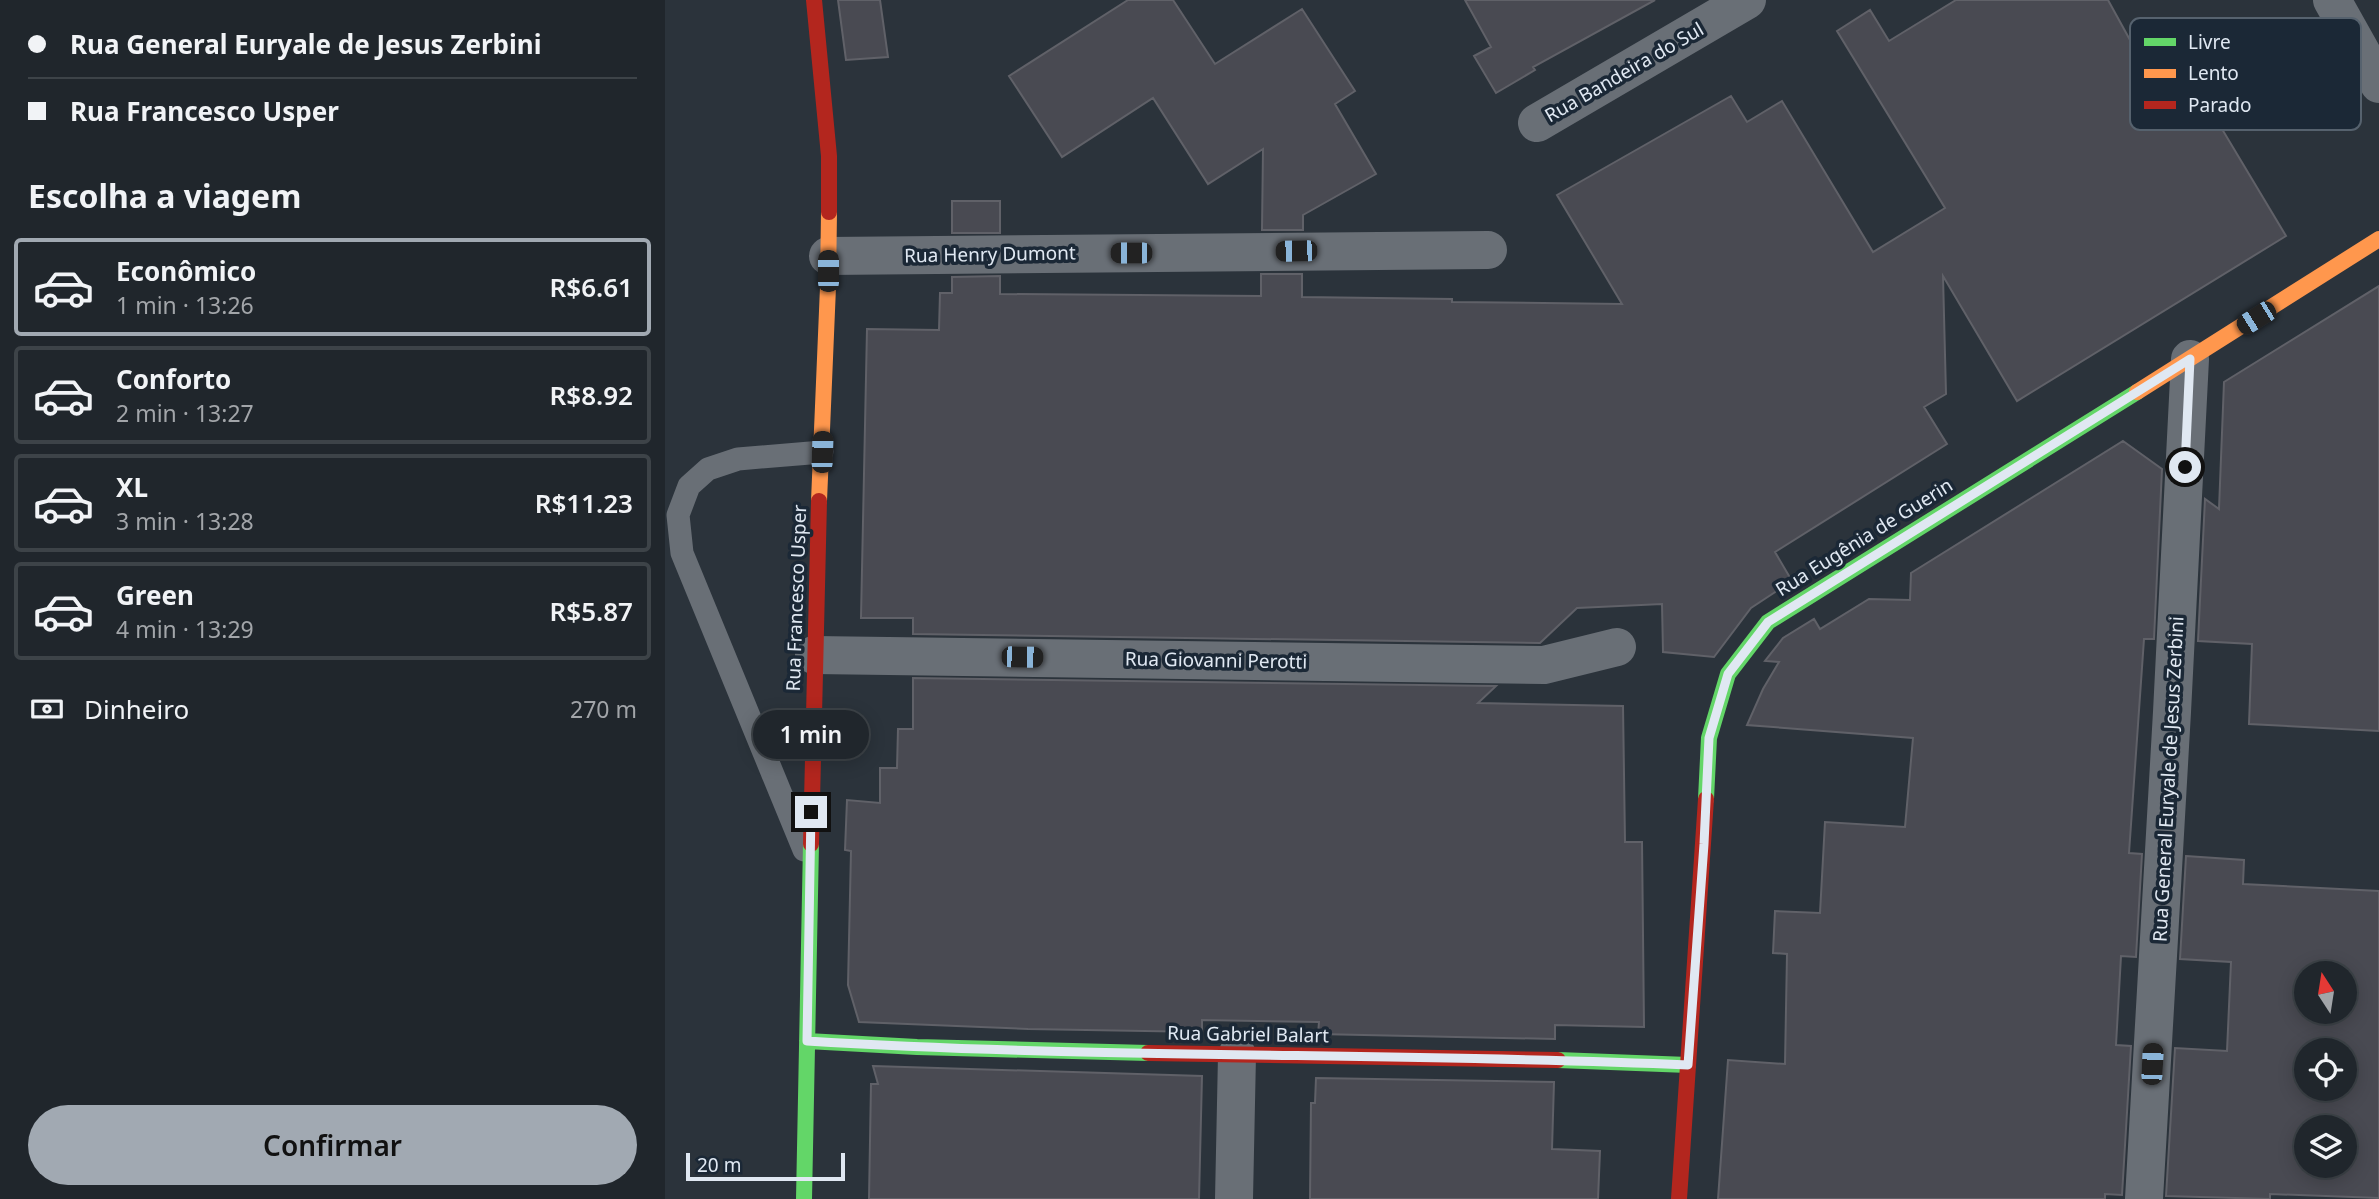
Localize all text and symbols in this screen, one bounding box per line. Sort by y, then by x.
street label: Rua Bandeira do Sul [1540,16,1708,128]
legend [2130,18,2361,130]
text: Rua General Euryale de Jesus Zerbini [70,26,541,62]
text: Livre [2188,29,2231,55]
text: Lento [2188,60,2239,86]
text: Parado [2188,92,2251,118]
text: Rua Francesco Usper [70,93,339,129]
text: Escolha a viagem [28,174,301,217]
street label: Rua Henry Dumont [904,240,1076,268]
car [1275,240,1318,262]
car [1111,243,1153,264]
car [818,250,839,292]
text: Econômico [116,253,256,289]
icon: car [32,256,95,319]
text: R$6.61 [550,269,633,305]
text: 1 min · 13:26 [116,289,254,321]
car [2233,298,2280,338]
text: Conforto [116,361,231,397]
icon: car [32,364,95,427]
text: R$8.92 [550,377,633,413]
text: 2 min · 13:27 [116,397,254,429]
car [811,431,834,473]
route start [2169,451,2201,483]
text: XL [116,469,148,505]
icon: car [32,472,95,535]
street label: Rua Eugênia de Guerin [1771,472,1957,602]
text: R$11.23 [535,485,633,521]
street label: Rua Francesco Usper [780,504,812,692]
text: 3 min · 13:28 [116,505,254,537]
text: Green [116,577,194,613]
icon: car [32,580,95,643]
text: R$5.87 [550,593,633,629]
text: 4 min · 13:29 [116,613,254,645]
street label: Rua General Euryale de Jesus Zerbini [2146,616,2190,942]
street label: Rua Giovanni Perotti [1125,645,1307,675]
car [1001,646,1044,668]
icon: cash [28,690,66,728]
text: Dinheiro [84,691,189,727]
text: 270 m [570,693,637,725]
callout: 1 min [753,710,869,760]
text: 1 min [780,718,842,750]
route end [795,796,827,828]
north arrow [2294,961,2357,1024]
map controls [2294,961,2357,1178]
street label: Rua Gabriel Balart [1167,1020,1329,1048]
button: locate [2294,1038,2357,1101]
car [2141,1042,2164,1086]
button: Confirmar [28,1105,637,1185]
button: layers [2294,1115,2357,1178]
scale bar [686,1150,845,1182]
text: 20 m [697,1152,741,1178]

